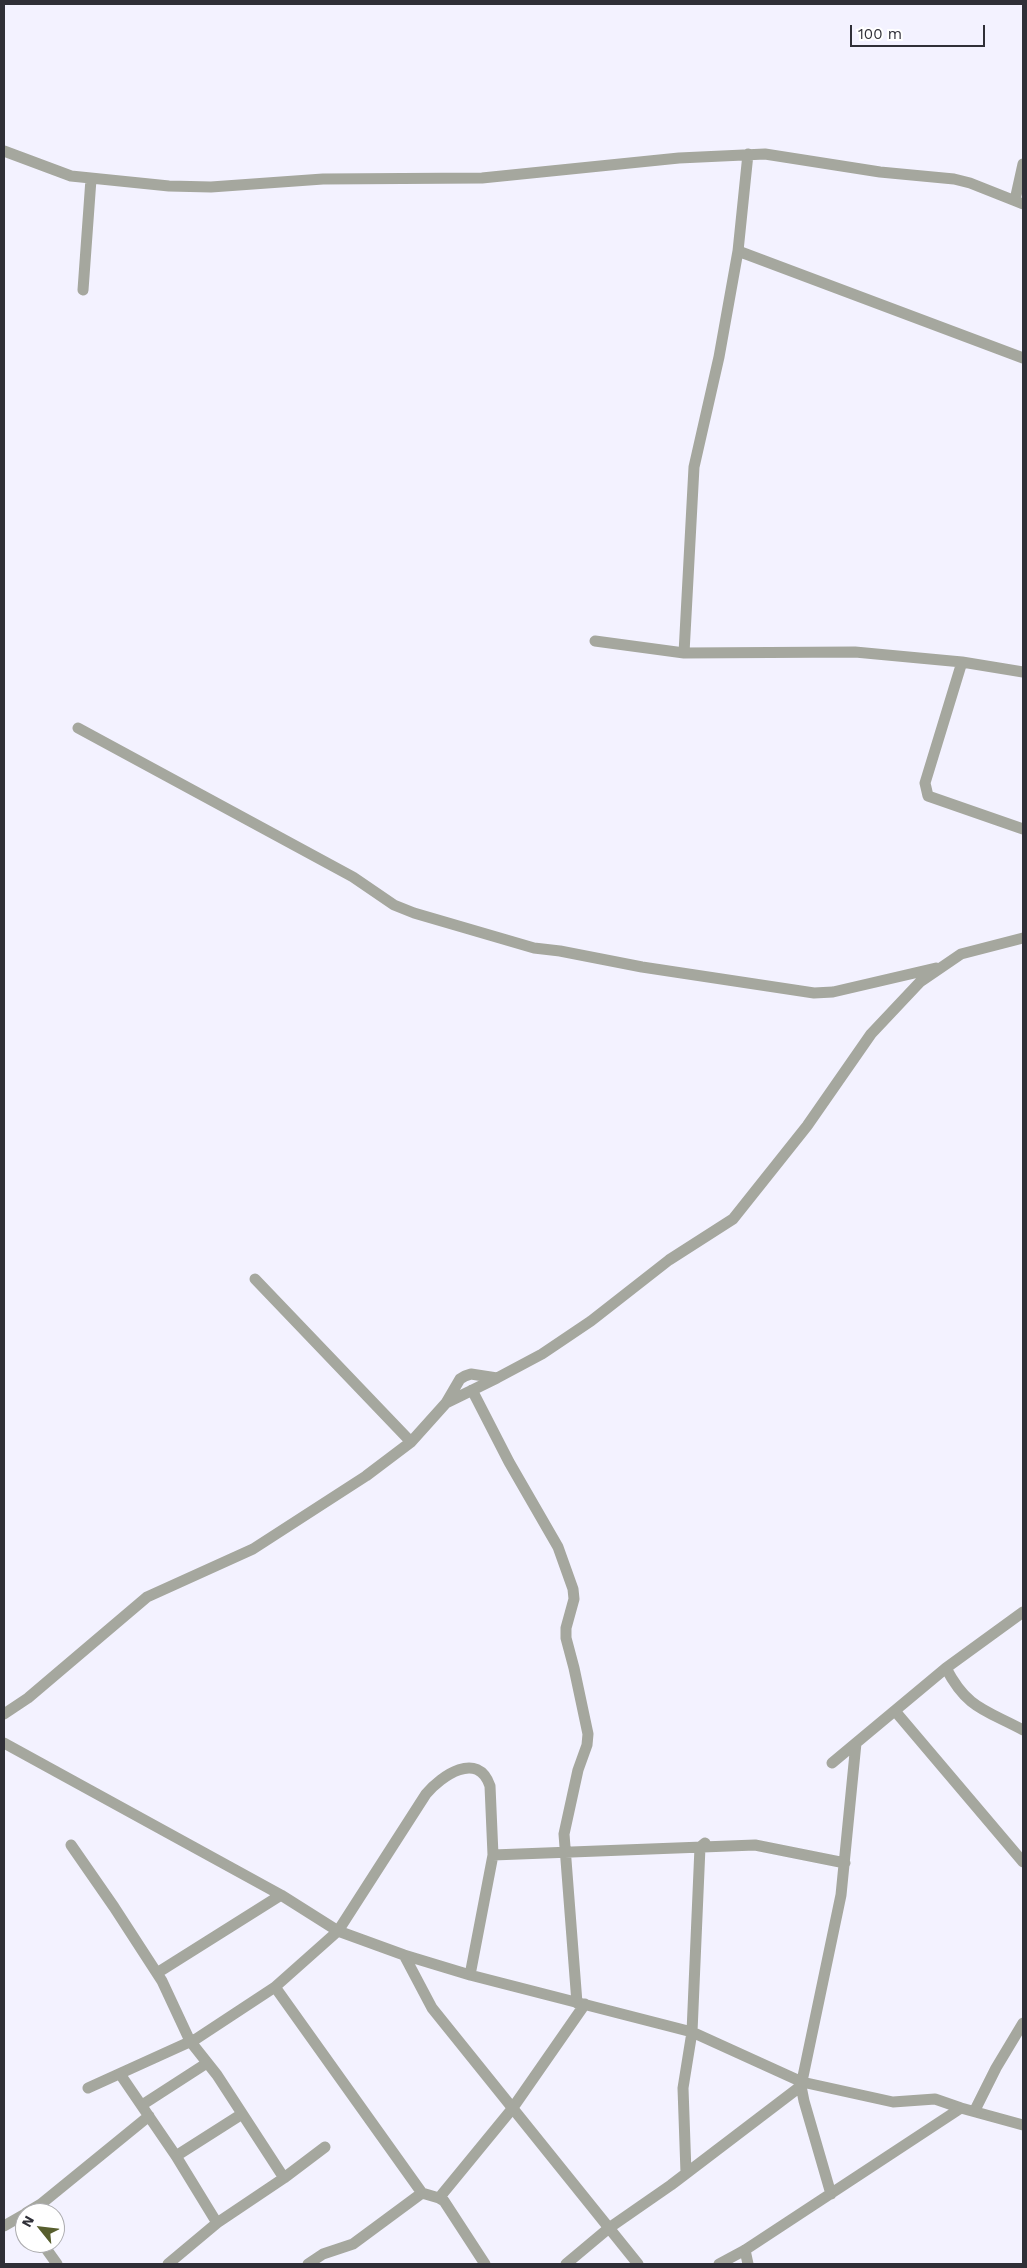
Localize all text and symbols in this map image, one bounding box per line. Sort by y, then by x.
scale bar [852,15,987,47]
text: 100 m [858,25,902,43]
north arrow [15,2203,65,2253]
text: N [18,2213,37,2230]

